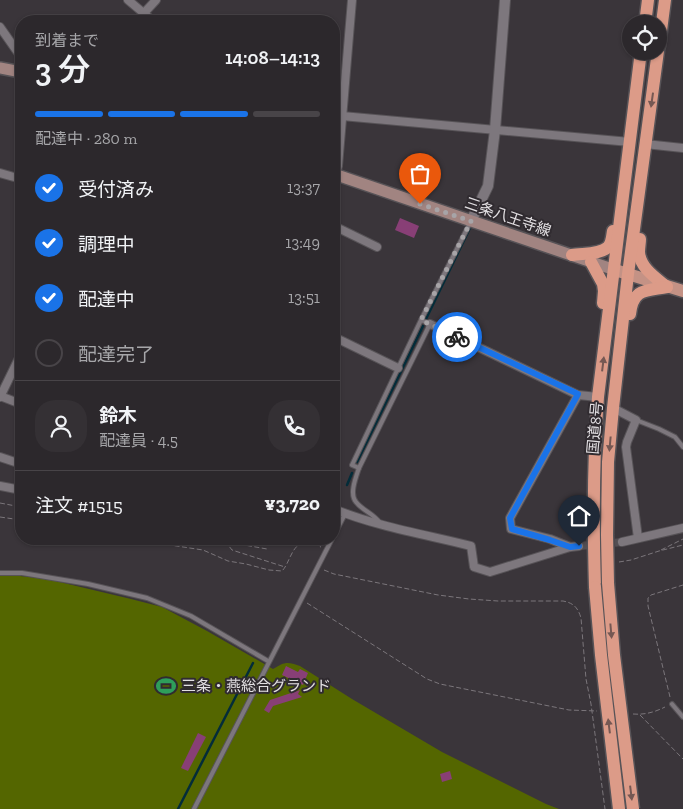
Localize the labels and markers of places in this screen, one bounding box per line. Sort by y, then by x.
pin [399,153,441,204]
pin [558,495,600,546]
sports icon: 三条・燕総合グランド [155,675,177,697]
place label: 三条・燕総合グランド [181,677,331,695]

